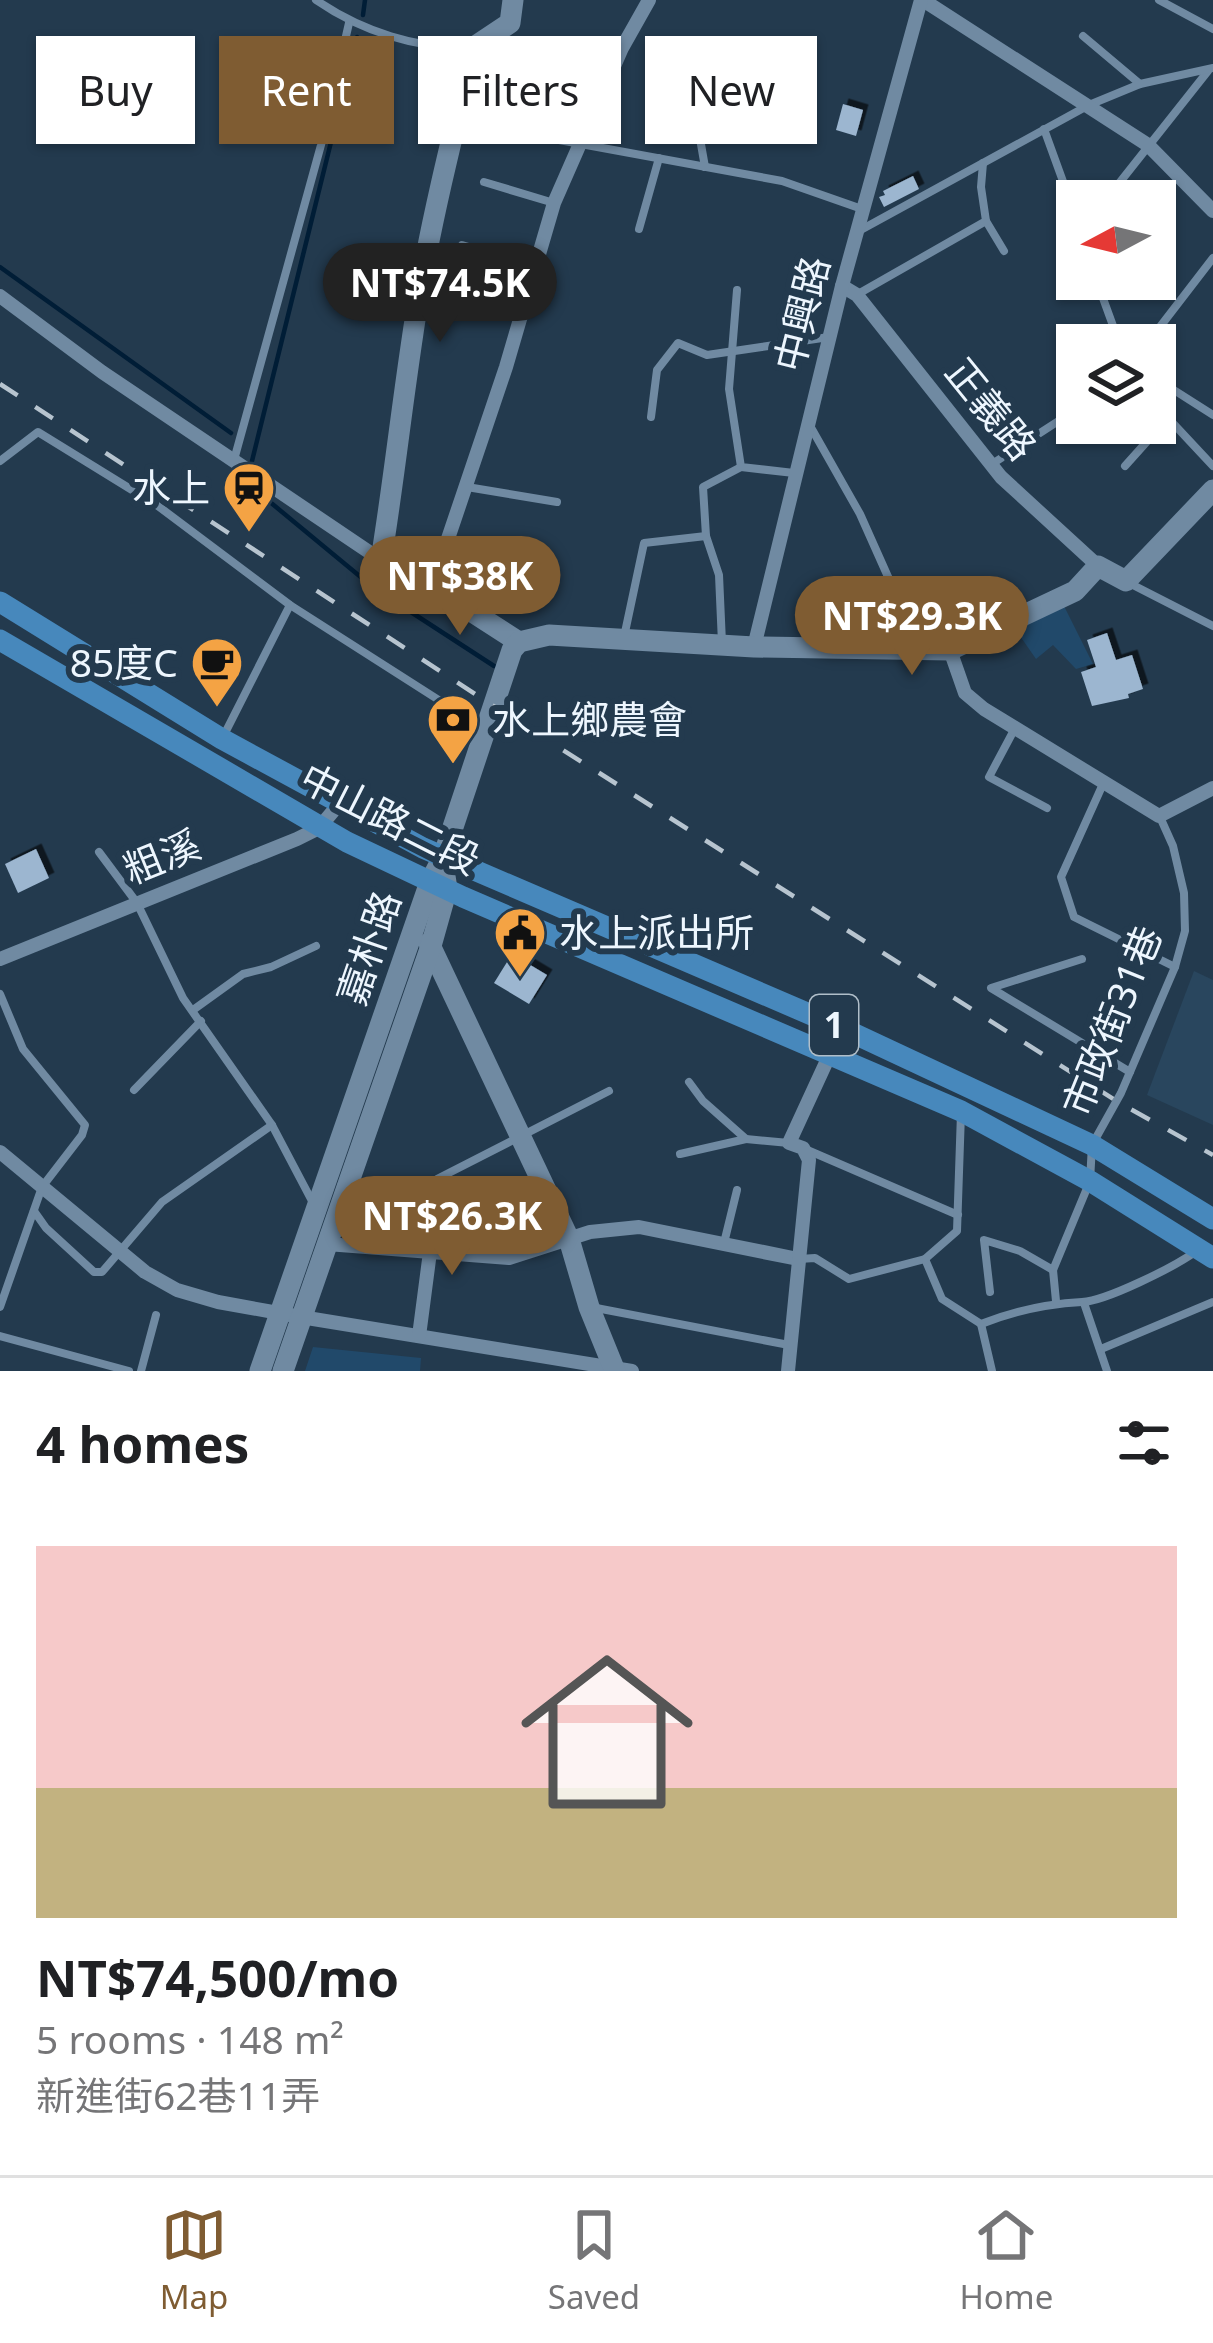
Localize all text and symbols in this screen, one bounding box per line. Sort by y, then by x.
chip: Buy [36,36,195,144]
chip: Rent [219,36,394,144]
chip: Filters [418,36,621,144]
chip: New [645,36,817,144]
north arrow [1056,180,1176,300]
map controls [1056,180,1176,444]
pin: NT$74.5K [316,243,564,345]
street label: 中興路 [761,250,840,377]
text: NT$74.5K [350,255,530,308]
button: layers [1056,324,1176,444]
street label: 正義路 [935,346,1050,470]
place label: 水上 [132,460,210,513]
station icon: 水上 [221,460,277,534]
pin: NT$38K [362,536,558,638]
text: NT$38K [386,548,534,601]
pin: NT$29.3K [788,576,1036,678]
text: NT$29.3K [822,588,1002,641]
place label: 85度C [70,635,178,688]
cafe icon: 85度C [189,635,245,709]
bank icon: 水上鄉農會 [425,692,481,766]
place label: 水上鄉農會 [492,692,687,745]
street label: 中山路二段 [292,750,490,886]
street label: 粗溪 [115,816,208,895]
street label: 嘉朴路 [323,884,412,1011]
public building icon: 水上派出所 [492,905,548,979]
place label: 水上派出所 [559,905,754,958]
street label: 市政街31巷 [1048,918,1173,1123]
road number: 1 [810,995,858,1055]
pin: NT$26.3K [328,1176,576,1278]
text: NT$26.3K [362,1188,542,1241]
text: 4 homes [36,1408,249,1478]
icon: filters [1111,1410,1177,1476]
icon: home [499,1624,715,1840]
text: NT$74,500/mo [36,1942,399,2012]
text: 5 rooms · 148 m² [36,2012,344,2065]
text: 新進街62巷11弄 [36,2068,320,2121]
tab: Map [160,2202,228,2319]
tab: Saved [548,2202,640,2319]
tab: Home [959,2202,1053,2319]

